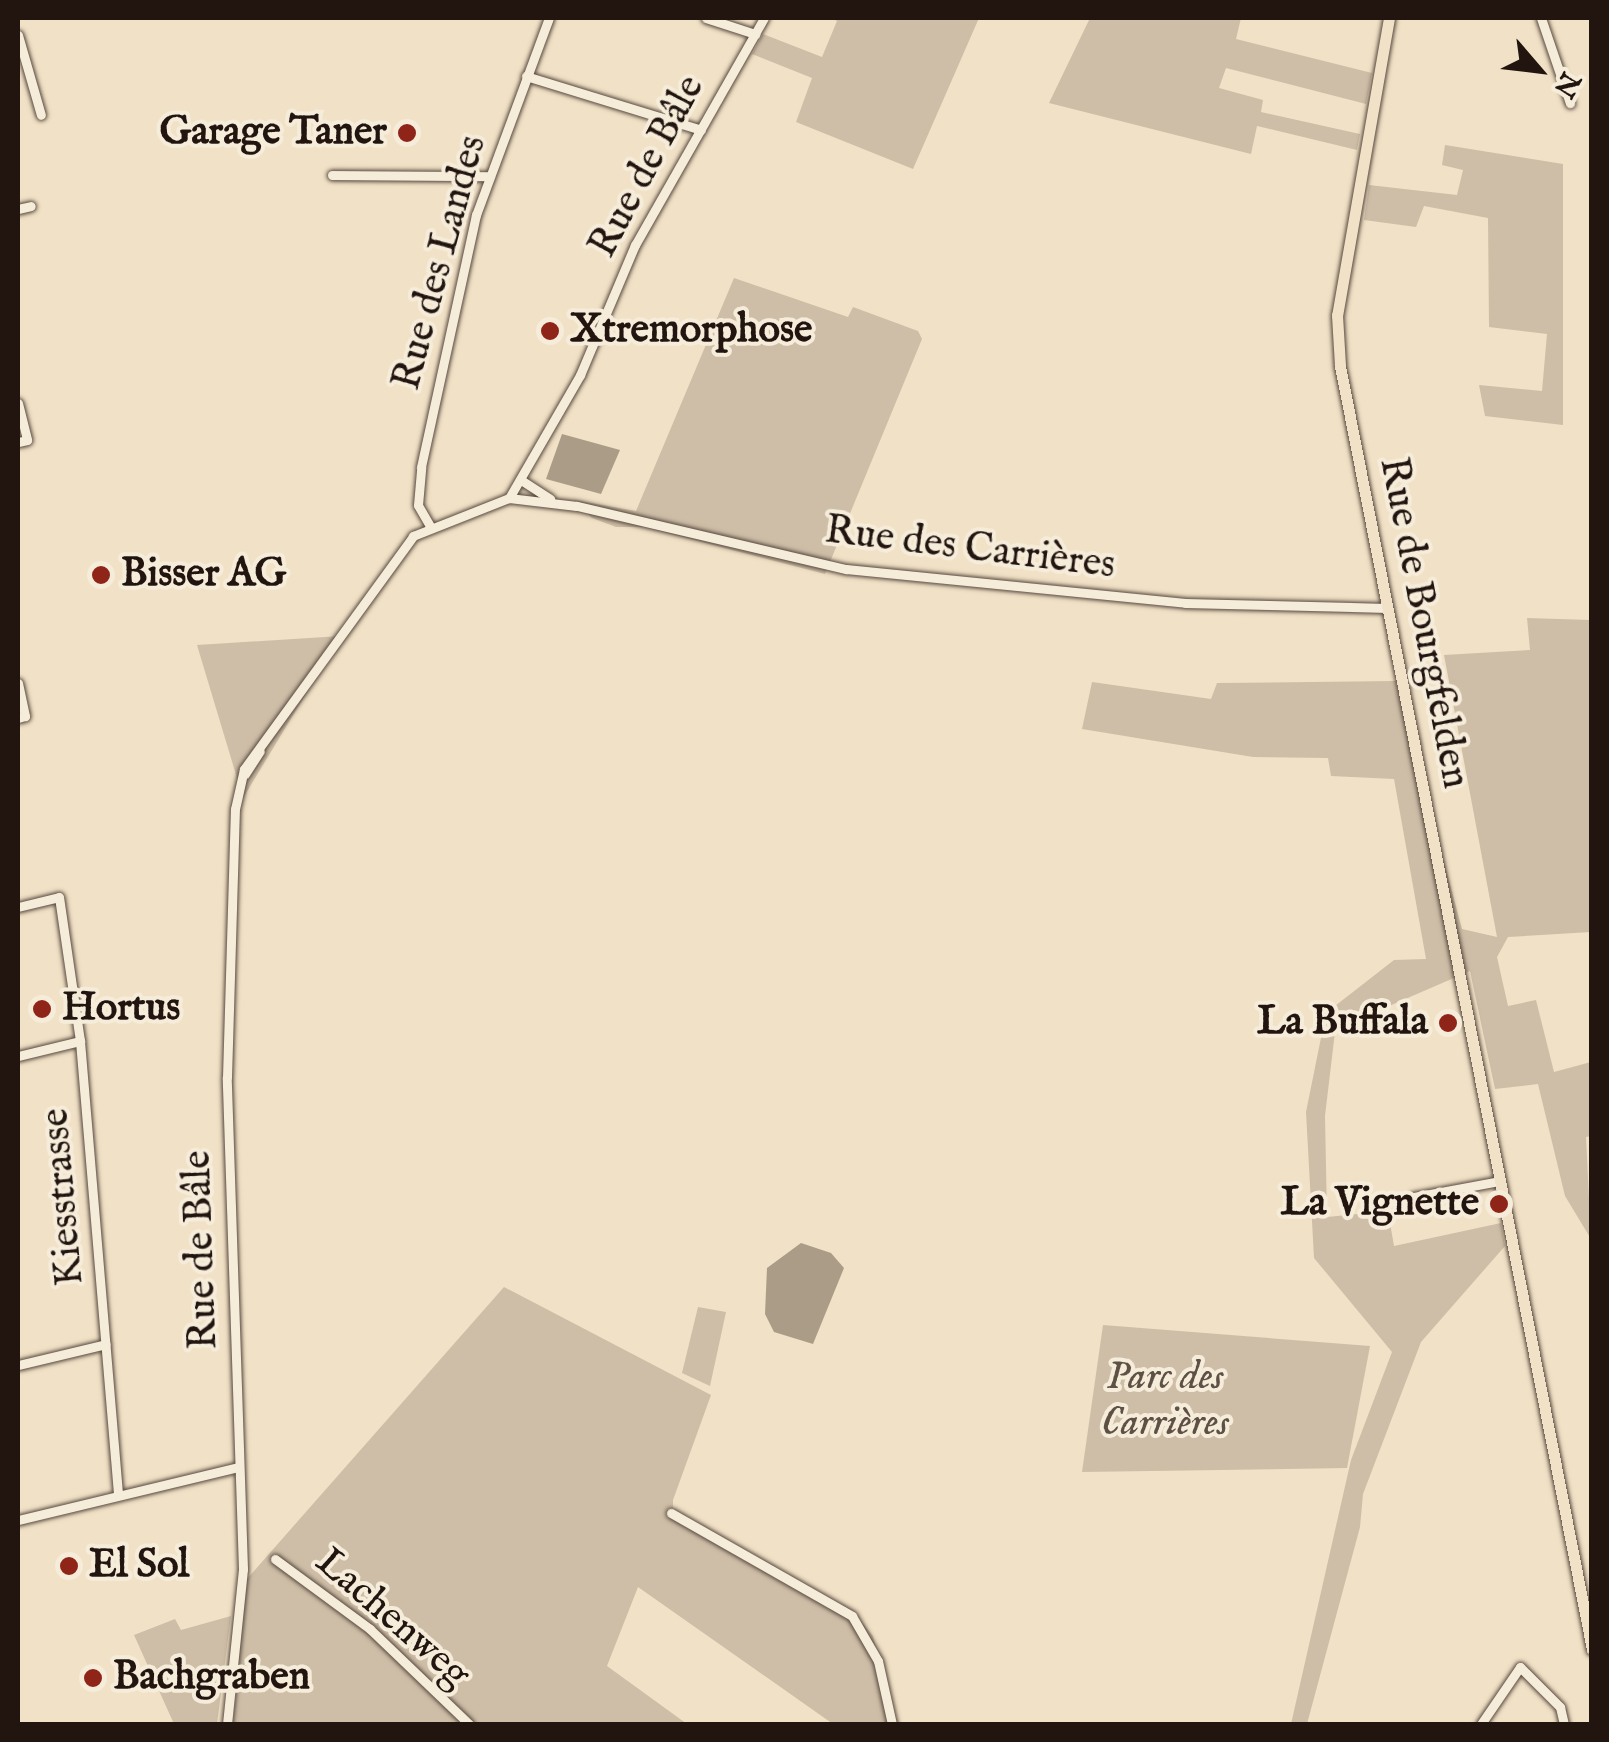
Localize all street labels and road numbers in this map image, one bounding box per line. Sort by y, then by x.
street label: Rue de Bâle [580,68,716,266]
street label: Rue des Landes [384,131,498,395]
street label: Rue de Bourgfelden [1367,453,1479,793]
street label: Rue des Carrières [822,507,1118,591]
street label: Kiesstrasse [32,1106,96,1288]
street label: Rue de Bâle [175,1150,229,1350]
street label: Lachenweg [305,1539,479,1699]

